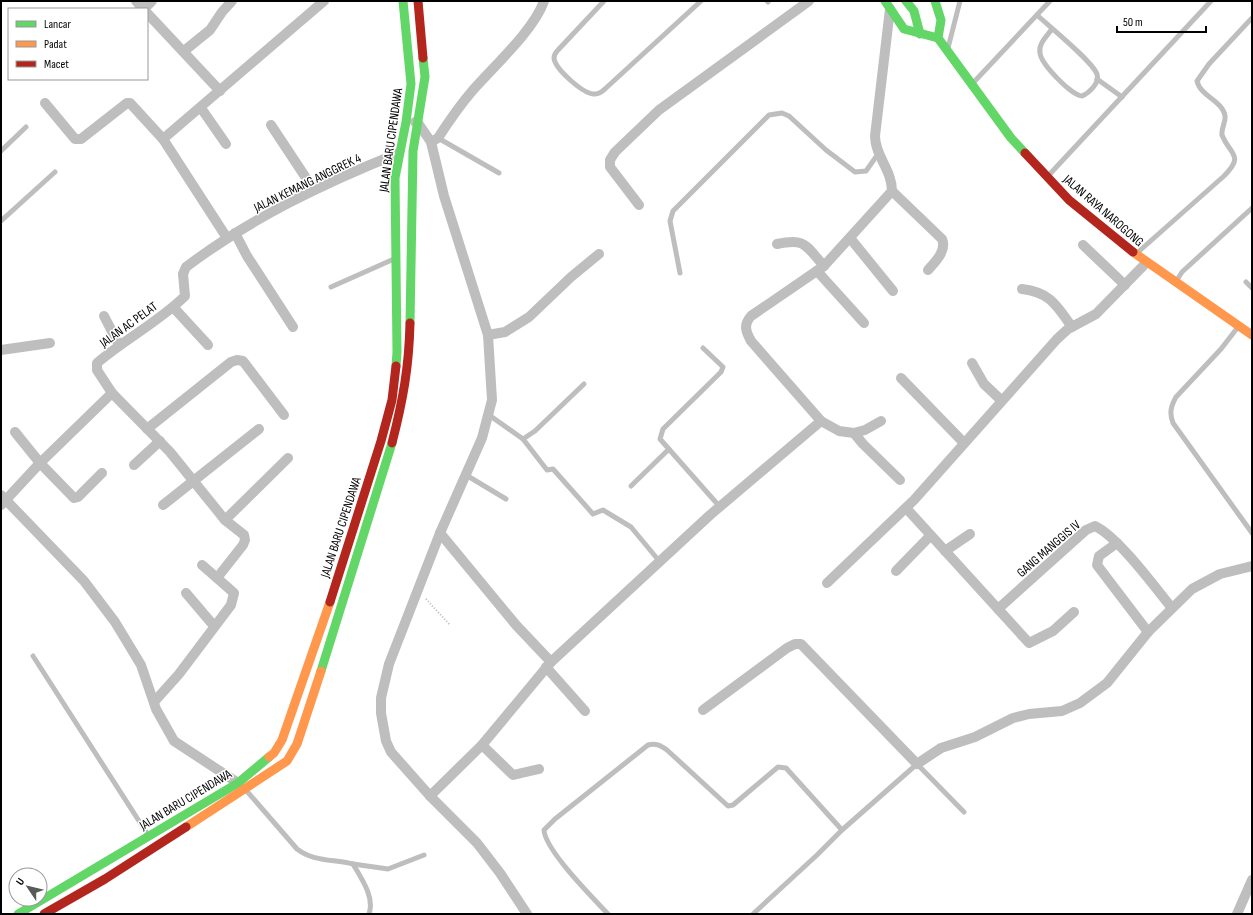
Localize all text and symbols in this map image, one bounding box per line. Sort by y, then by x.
legend [8,8,148,80]
scale bar [1117,8,1206,34]
text: 50 m [1123,15,1143,30]
text: Lancar [44,17,71,32]
text: Padat [44,37,67,52]
text: Macet [44,57,69,72]
street label: JALAN BARU CIPENDAWA [376,87,406,194]
street label: JALAN KEMANG ANGGREK 4 [250,150,364,216]
street label: JALAN RAYA NAROGONG [1059,171,1147,250]
street label: JALAN AC PELAT [96,299,161,352]
street label: JALAN BARU CIPENDAWA [317,475,365,581]
street label: GANG MANGGIS IV [1014,517,1084,581]
street label: JALAN BARU CIPENDAWA [136,766,235,834]
north arrow [8,867,48,907]
text: U [13,875,27,888]

